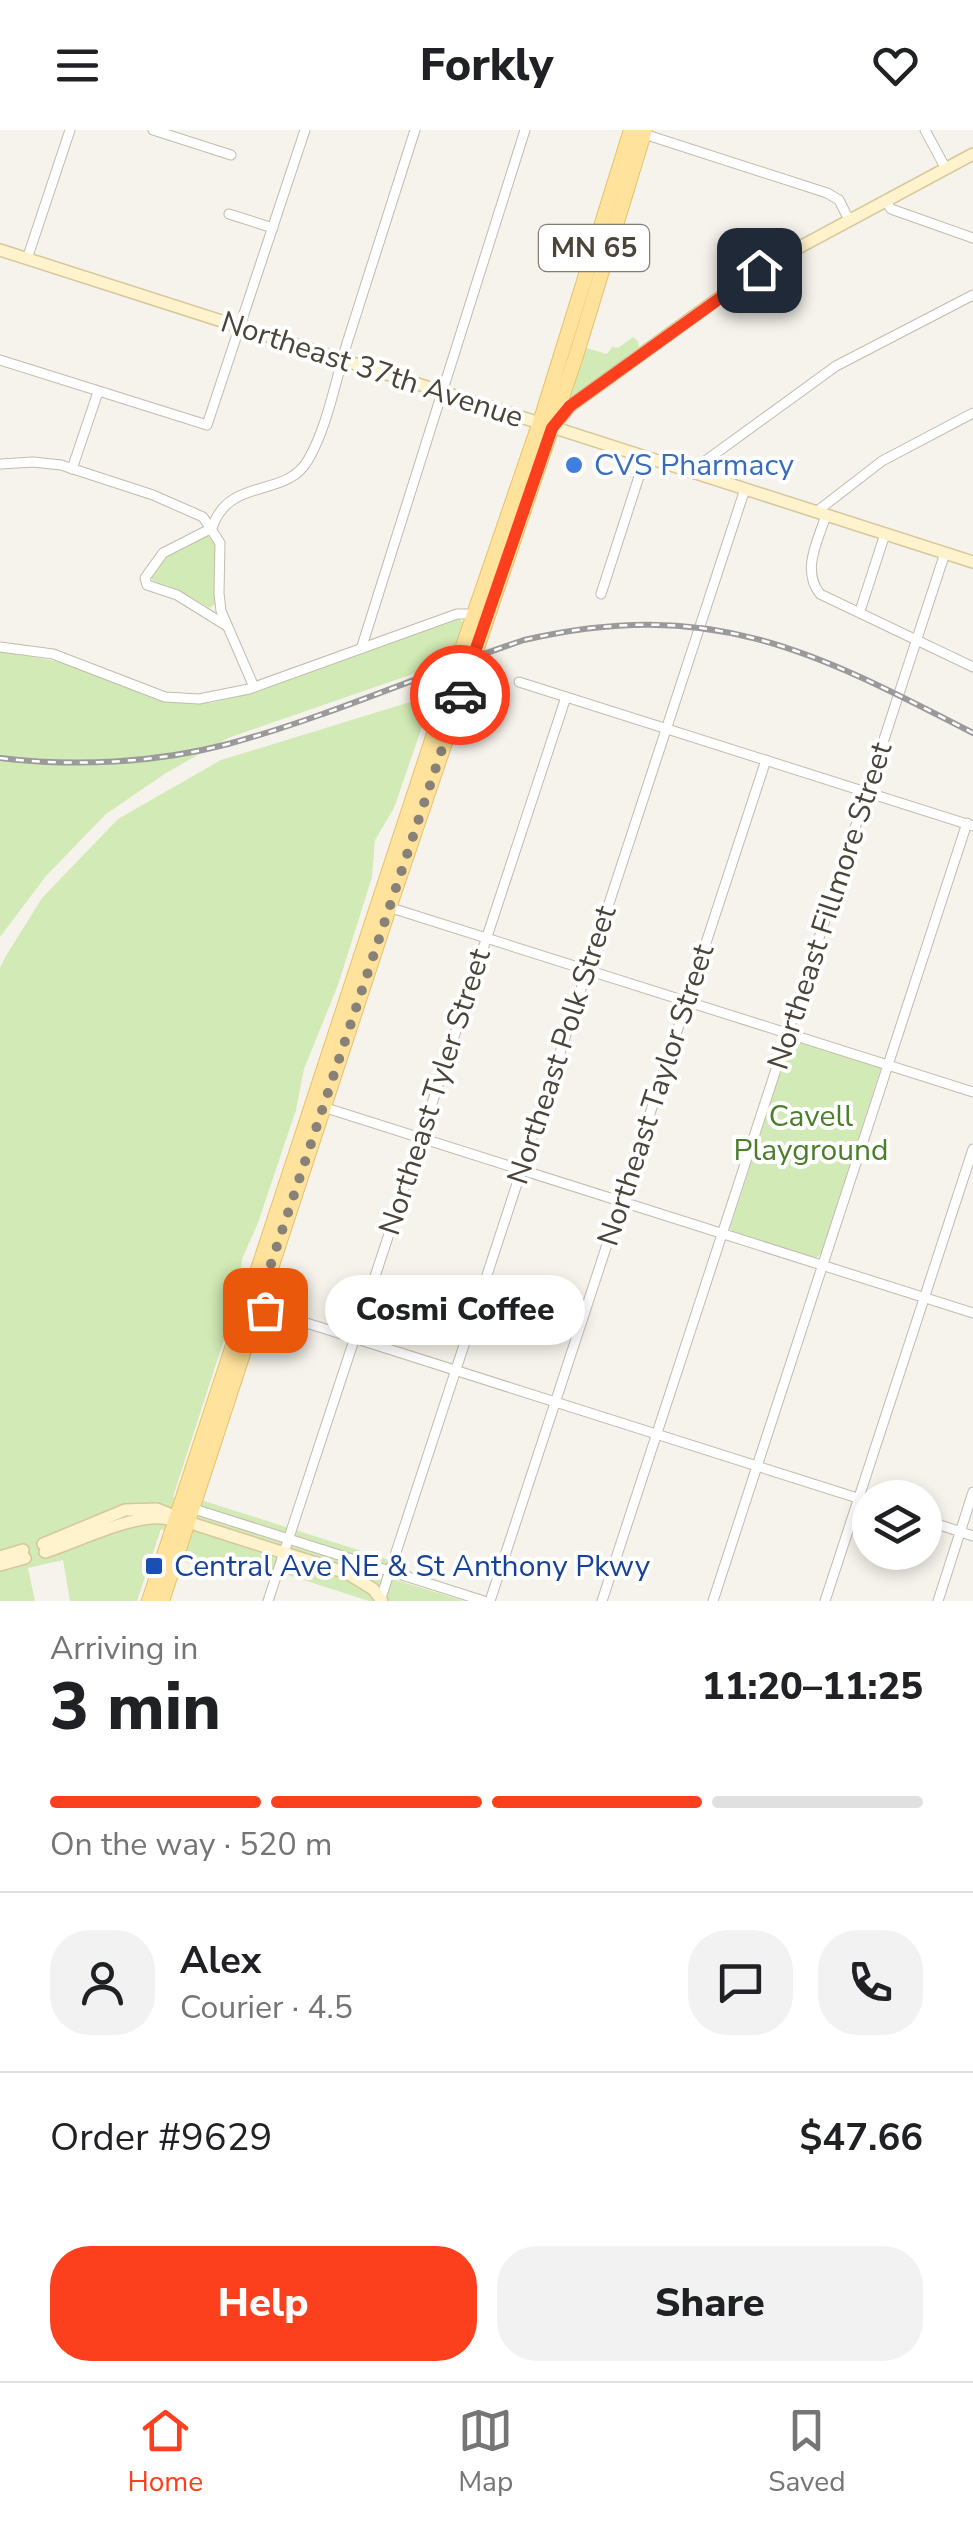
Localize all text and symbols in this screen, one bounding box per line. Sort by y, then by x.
text: Forkly [420,35,553,96]
icon: menu [50,38,105,93]
icon: heart [868,38,923,93]
road number: MN 65 [539,225,649,271]
pin [717,228,802,313]
icon: home [732,243,787,298]
street label: Northeast 37th Avenue [216,302,528,438]
place label: CVS Pharmacy [594,445,794,486]
marker: CVS Pharmacy [563,454,585,476]
courier [410,645,510,745]
icon: car [433,668,488,723]
street label: Northeast Fillmore Street [758,737,902,1075]
street label: Northeast Polk Street [498,900,627,1190]
street label: Northeast Taylor Street [588,938,724,1251]
street label: Northeast Tyler Street [369,943,501,1240]
park label: Cavell Playground [734,1096,889,1171]
pin [223,1268,308,1353]
callout: Cosmi Coffee [325,1275,585,1345]
icon: bag [238,1283,293,1338]
text: Cosmi Coffee [355,1288,555,1331]
map controls [852,1480,942,1570]
button: layers [852,1480,942,1570]
place label: Central Ave NE & St Anthony Pkwy [174,1546,651,1587]
marker: Central Ave NE & St Anthony Pkwy [143,1555,165,1577]
text: Arriving in [50,1627,198,1670]
text: 11:20–11:25 [702,1661,923,1712]
text: 3 min [50,1663,221,1752]
text: On the way · 520 m [50,1823,332,1866]
button: person [50,1930,155,2035]
button: chat [688,1930,793,2035]
button: phone [818,1930,923,2035]
text: Alex [180,1935,261,1986]
text: Courier · 4.5 [180,1986,353,2029]
text: Order #9629 [50,2112,272,2163]
text: $47.66 [800,2112,923,2163]
button: Help [50,2246,477,2361]
button: Share [497,2246,923,2361]
tab: Home [127,2403,203,2501]
tab: Map [458,2403,513,2501]
tab: Saved [768,2403,846,2501]

